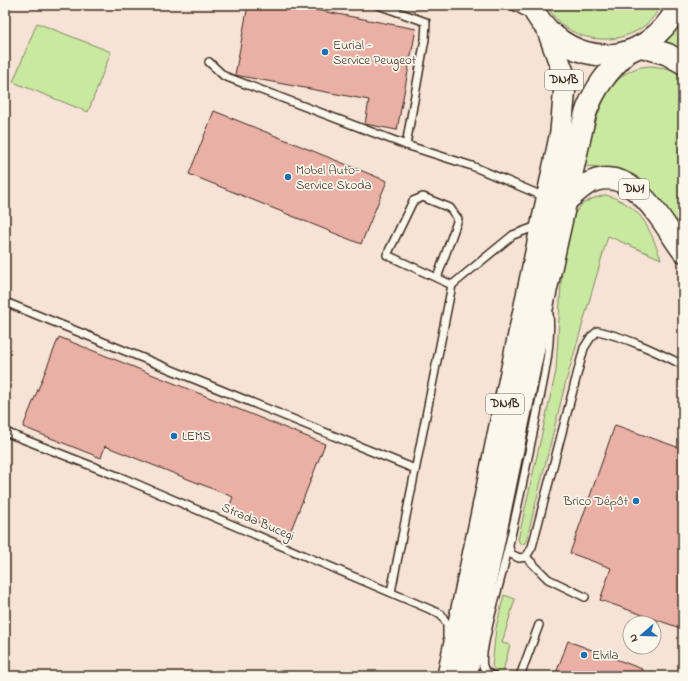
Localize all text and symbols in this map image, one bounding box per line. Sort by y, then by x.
place label: Eurial - Service Peugeot [333,36,417,71]
marker: Eurial - Service Peugeot [320,47,330,57]
road number: DN1B [545,70,583,90]
place label: Mobel Auto- Service Skoda [296,161,372,195]
marker: Mobel Auto- Service Skoda [283,172,293,182]
road number: DN1 [619,179,649,199]
road number: DN1B [486,394,524,414]
place label: LEMS [182,427,211,446]
marker: LEMS [169,431,179,441]
place label: Brico Dépôt [563,492,629,511]
marker: Brico Dépôt [631,496,641,506]
street label: Strada Bucegi [218,498,297,547]
north arrow [622,615,662,655]
text: N [625,632,642,644]
place label: Elvila [592,646,619,665]
marker: Elvila [579,650,589,660]

